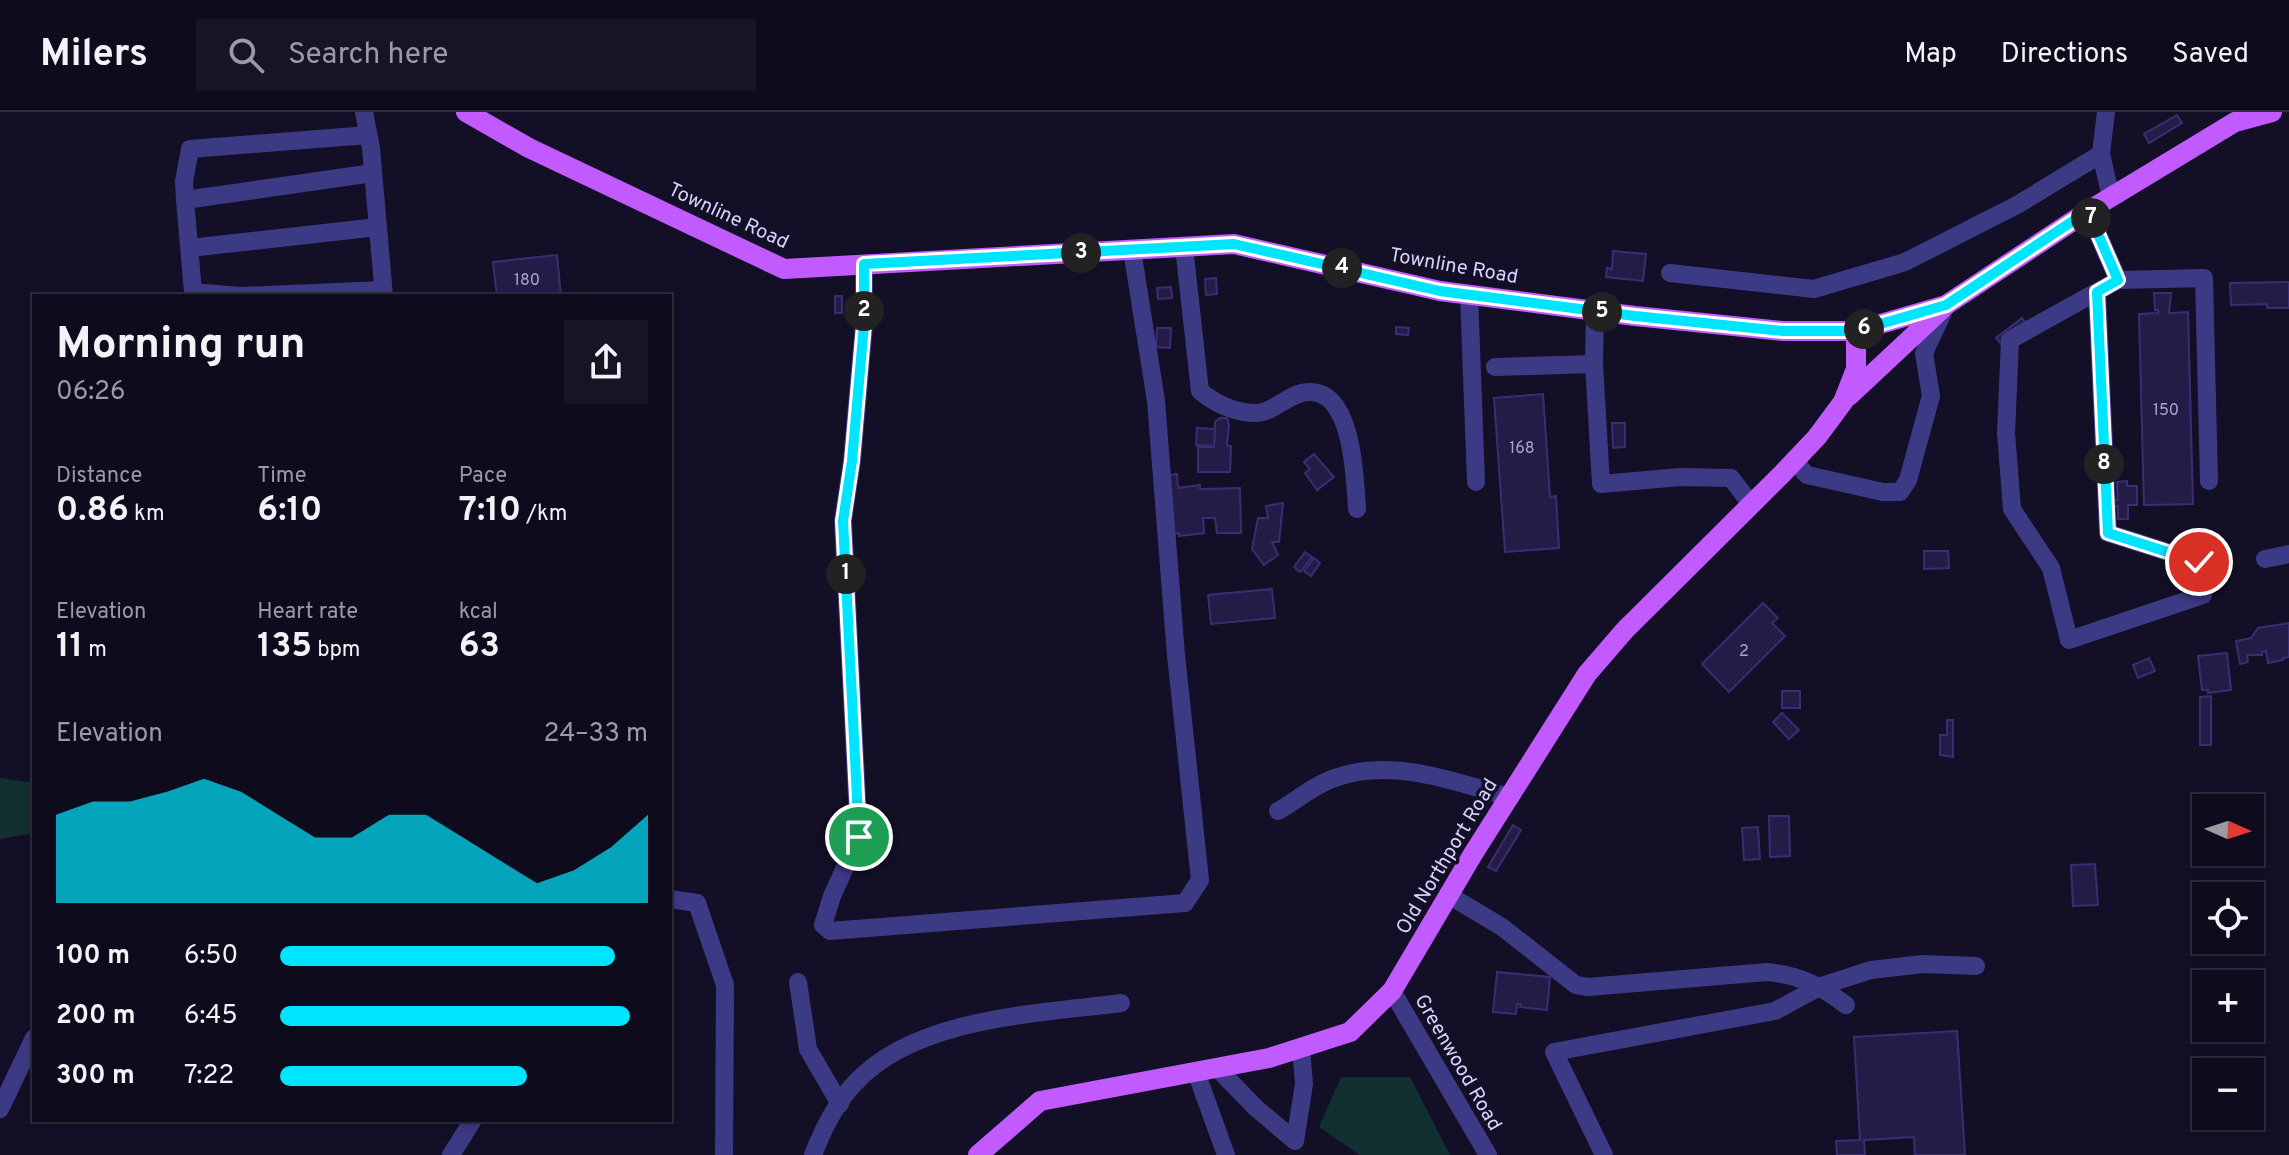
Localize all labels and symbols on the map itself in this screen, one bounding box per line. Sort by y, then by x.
street label: Townline Road [664,178,793,256]
pin: 7 [2071,198,2111,238]
pin: 3 [1061,233,1101,273]
street label: Townline Road [1387,243,1520,291]
pin: 4 [1322,248,1362,288]
house number: 180 [514,271,540,291]
pin: 2 [844,291,884,331]
pin: 5 [1582,292,1622,332]
pin: 6 [1844,309,1884,349]
house number: 150 [2153,401,2179,421]
house number: 168 [1509,439,1535,459]
pin: 8 [2084,444,2124,484]
pin [2165,528,2233,596]
pin: 1 [826,554,866,594]
house number: 2 [1739,642,1749,662]
street label: Old Northport Road [1391,774,1504,940]
north arrow [2192,794,2264,866]
pin [825,803,893,871]
street label: Greenwood Road [1408,990,1507,1136]

